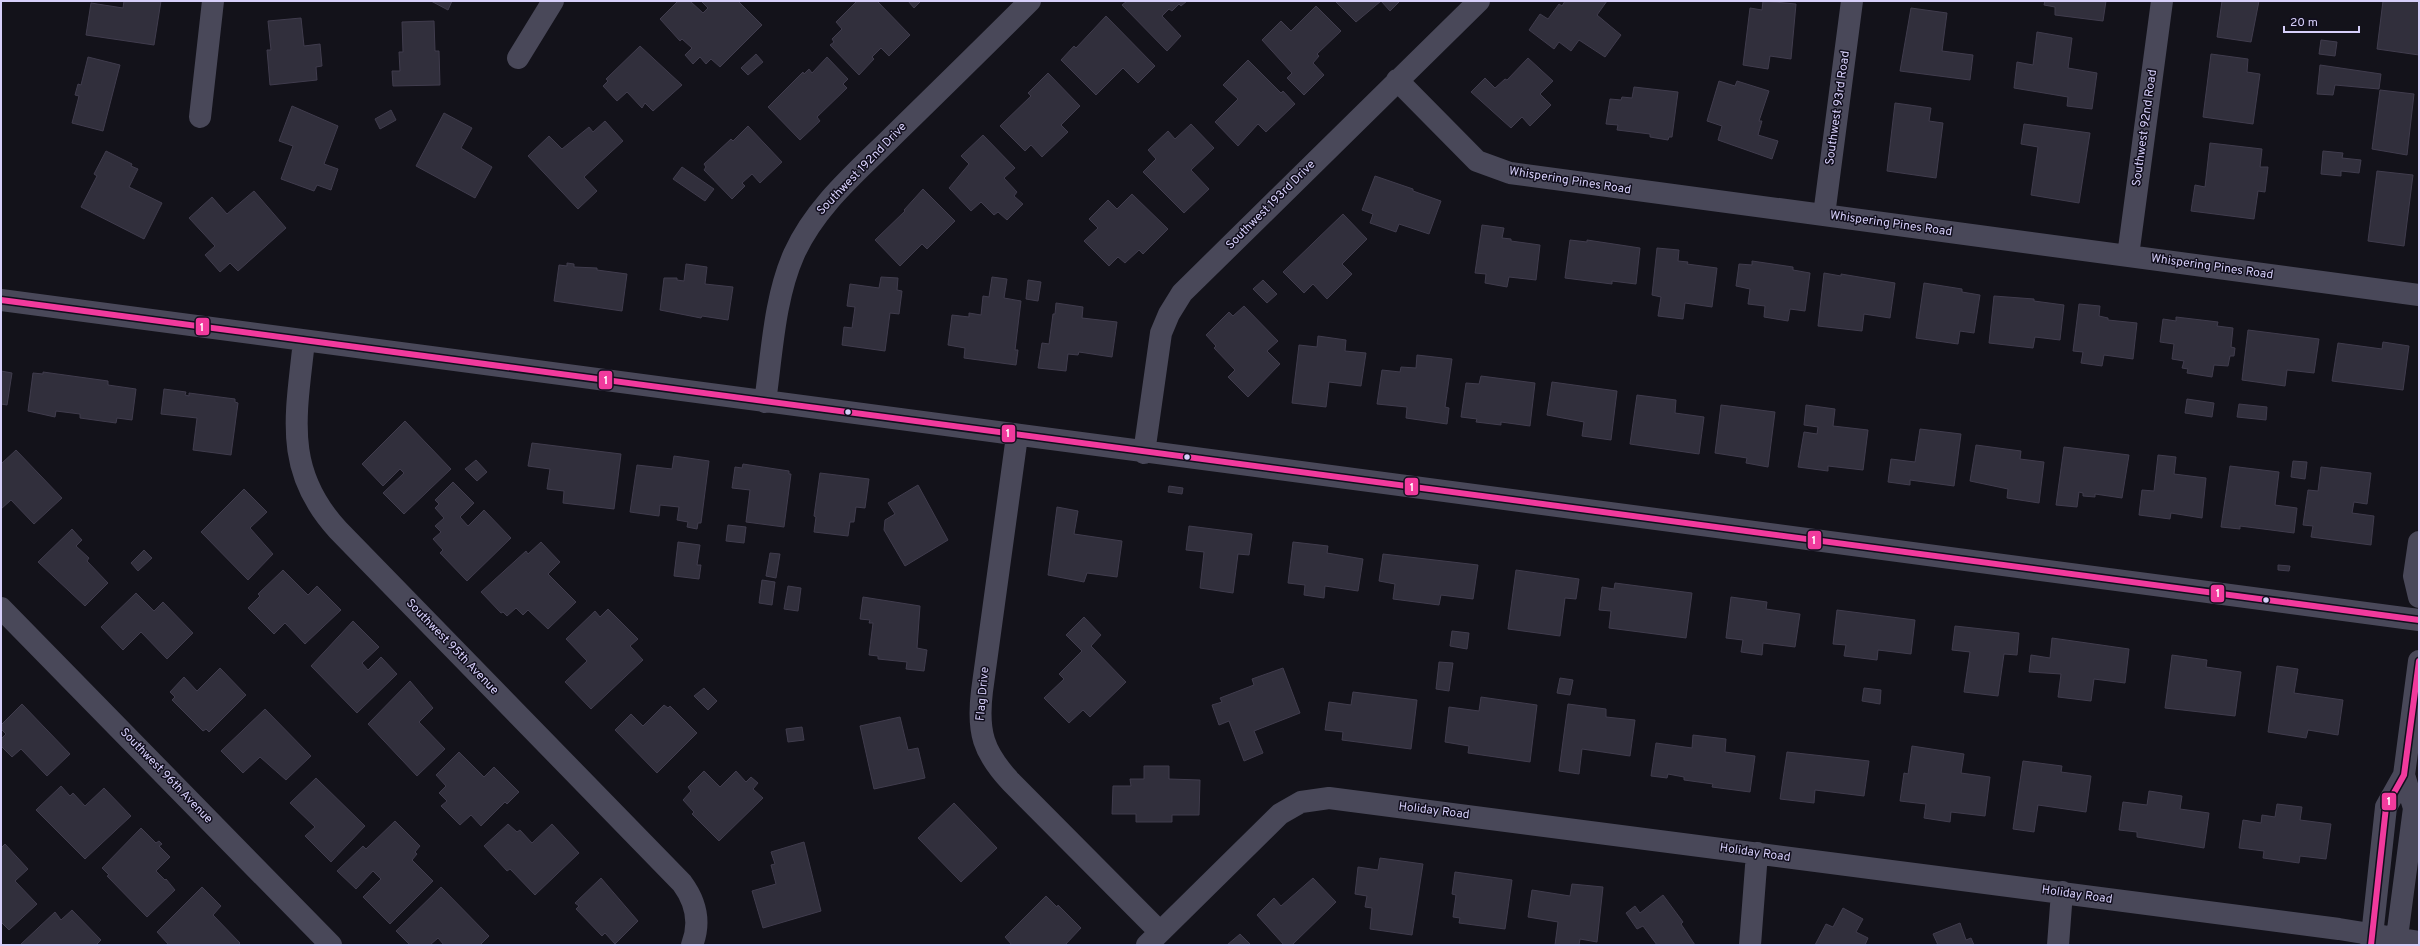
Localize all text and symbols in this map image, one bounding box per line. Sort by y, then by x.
scale bar [2284,8,2359,34]
text: 20 m [2290,15,2318,31]
street label: Southwest 93rd Road [1822,50,1854,166]
street label: Southwest 92nd Road [2129,69,2161,187]
street label: Southwest 192nd Drive [814,119,910,219]
street label: Southwest 193rd Drive [1223,157,1319,253]
street label: Whispering Pines Road [1508,163,1632,199]
street label: Whispering Pines Road [1829,207,1953,241]
street label: Whispering Pines Road [2150,250,2274,284]
line badge: 1 [195,317,210,336]
text: 1 [200,321,204,335]
line badge: 1 [598,370,613,390]
text: 1 [604,374,608,388]
unlabelled marker [843,407,853,417]
line badge: 1 [1001,424,1016,443]
text: 1 [1006,427,1010,441]
unlabelled marker [1182,452,1192,462]
line badge: 1 [1404,477,1419,496]
text: 1 [1410,481,1414,495]
line badge: 1 [1807,530,1822,550]
text: 1 [1812,534,1816,548]
line badge: 1 [2210,584,2225,603]
text: 1 [2216,587,2220,601]
unlabelled marker [2261,595,2271,605]
street label: Southwest 95th Avenue [402,596,502,698]
street label: Flag Drive [973,666,993,722]
street label: Southwest 96th Avenue [116,725,216,827]
line badge: 1 [2381,792,2397,811]
text: 1 [2387,795,2391,809]
street label: Holiday Road [1398,799,1470,823]
street label: Holiday Road [1719,840,1791,866]
street label: Holiday Road [2041,882,2113,908]

